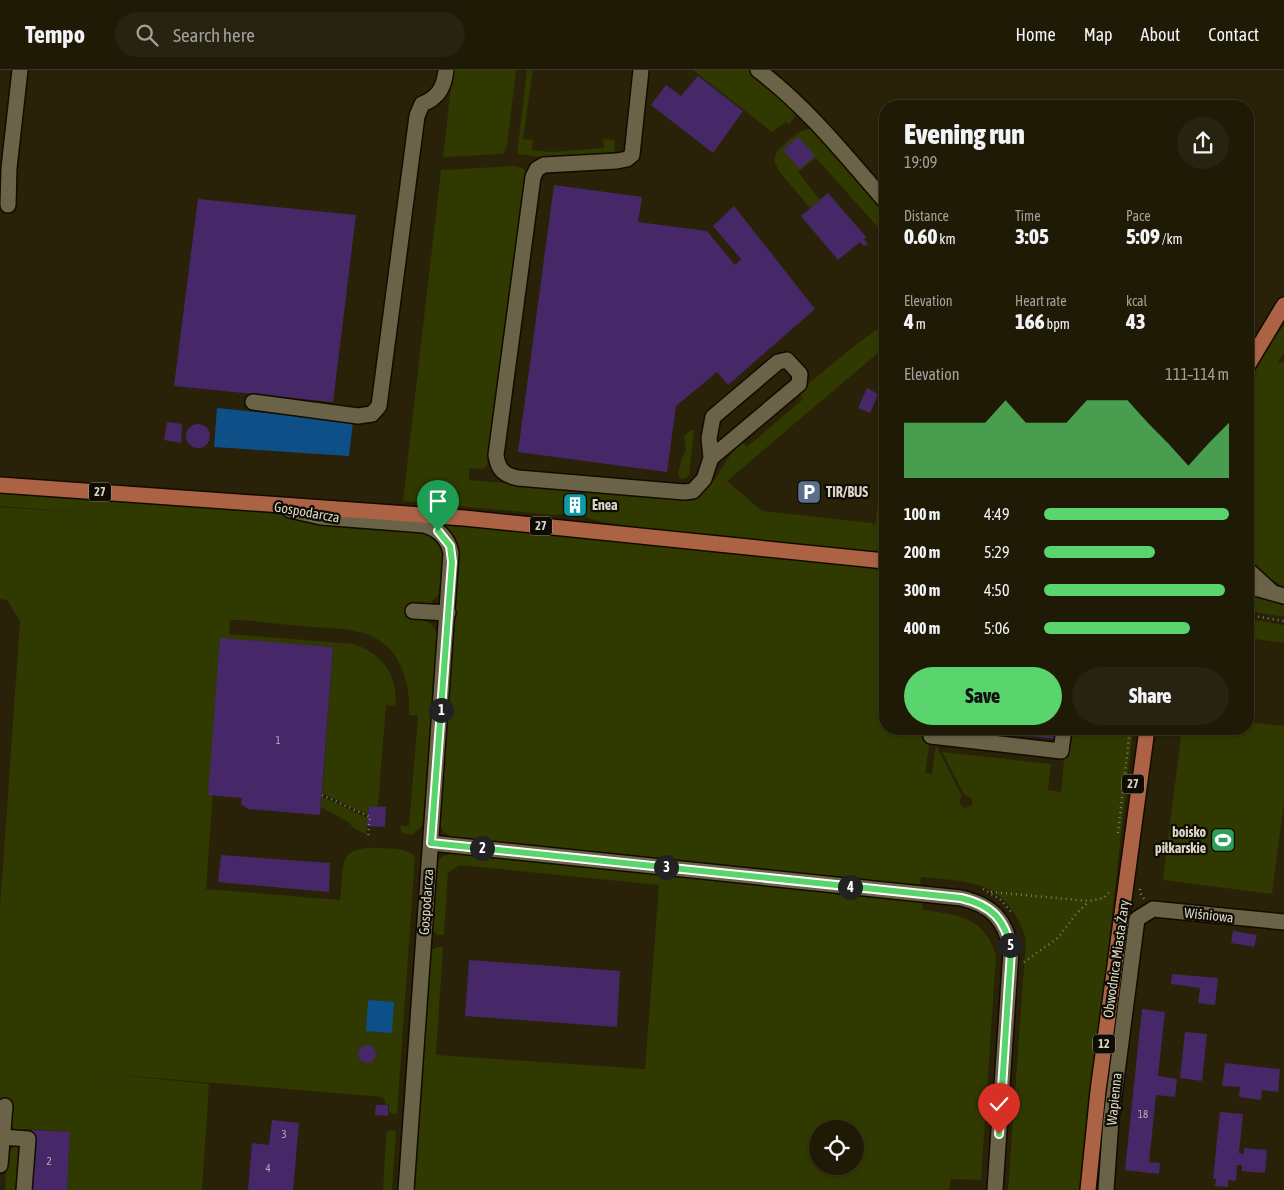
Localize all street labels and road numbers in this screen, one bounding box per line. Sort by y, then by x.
road number: 27 [89,482,111,502]
street label: Gospodarcza [273,498,341,526]
road number: 27 [530,516,552,536]
road number: 27 [1122,774,1144,794]
street label: Gospodarcza [416,868,436,936]
street label: Obwodnica Miasta Żary [1100,899,1132,1019]
street label: Wiśniowa [1184,904,1234,926]
road number: 12 [1093,1034,1115,1054]
street label: Wapienna [1103,1072,1125,1126]

